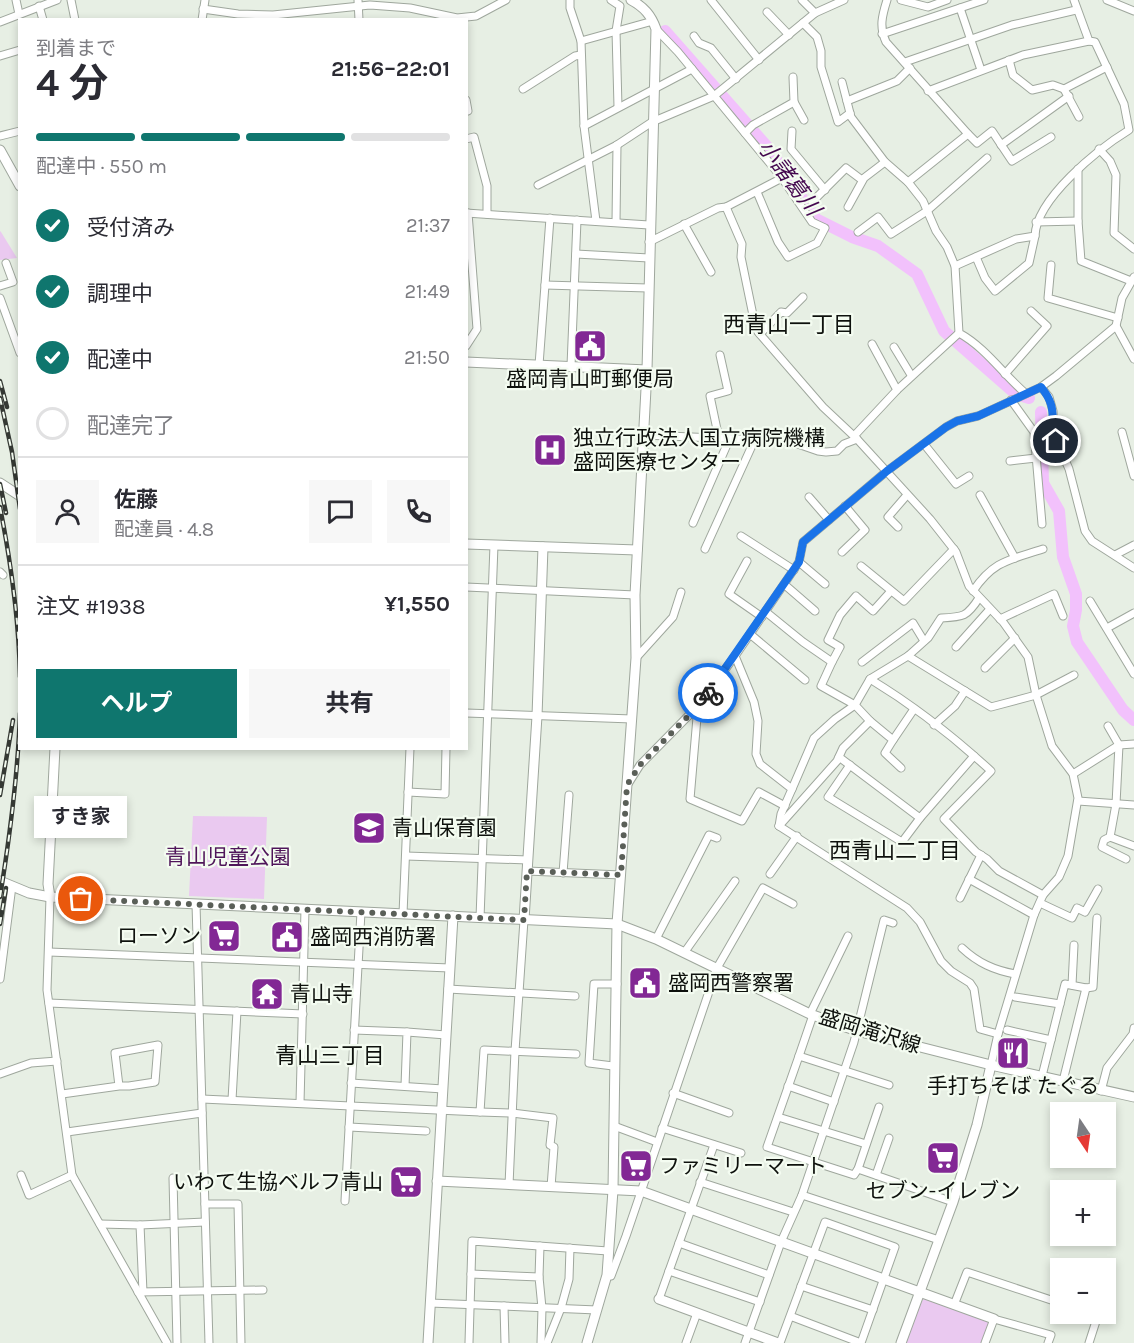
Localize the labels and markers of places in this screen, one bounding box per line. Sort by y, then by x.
public building icon: 盛岡青山町郵便局 [572,328,608,364]
place label: 盛岡青山町郵便局 [506,367,674,391]
pin [1030,415,1081,466]
place label: 独立行政法人国立病院機構 盛岡医療センター [573,426,825,474]
hospital icon: 独立行政法人国立病院機構 盛岡医療センター [532,432,568,468]
callout: すき家 [34,797,128,839]
school or university icon: 青山保育園 [351,810,387,846]
place label: 青山保育園 [392,816,497,840]
pin [55,873,106,924]
supermarket icon: ローソン [206,918,242,954]
public building icon: 盛岡西消防署 [269,919,305,955]
place label: ローソン [117,924,201,948]
place label: 盛岡西消防署 [310,925,436,949]
public building icon: 盛岡西警察署 [627,965,663,1001]
place label: 盛岡西警察署 [668,971,794,995]
temple icon: 青山寺 [249,976,285,1012]
place label: 青山寺 [290,982,353,1006]
restaurant icon: 手打ちそば たぐる [995,1035,1031,1071]
place label: 手打ちそば たぐる [927,1074,1099,1098]
supermarket icon: セブン-イレブン [925,1140,961,1176]
supermarket icon: ファミリーマート [618,1148,654,1184]
place label: ファミリーマート [659,1154,827,1178]
supermarket icon: いわて生協ベルフ青山 [388,1164,424,1200]
place label: いわて生協ベルフ青山 [173,1170,383,1194]
place label: セブン-イレブン [866,1179,1020,1203]

